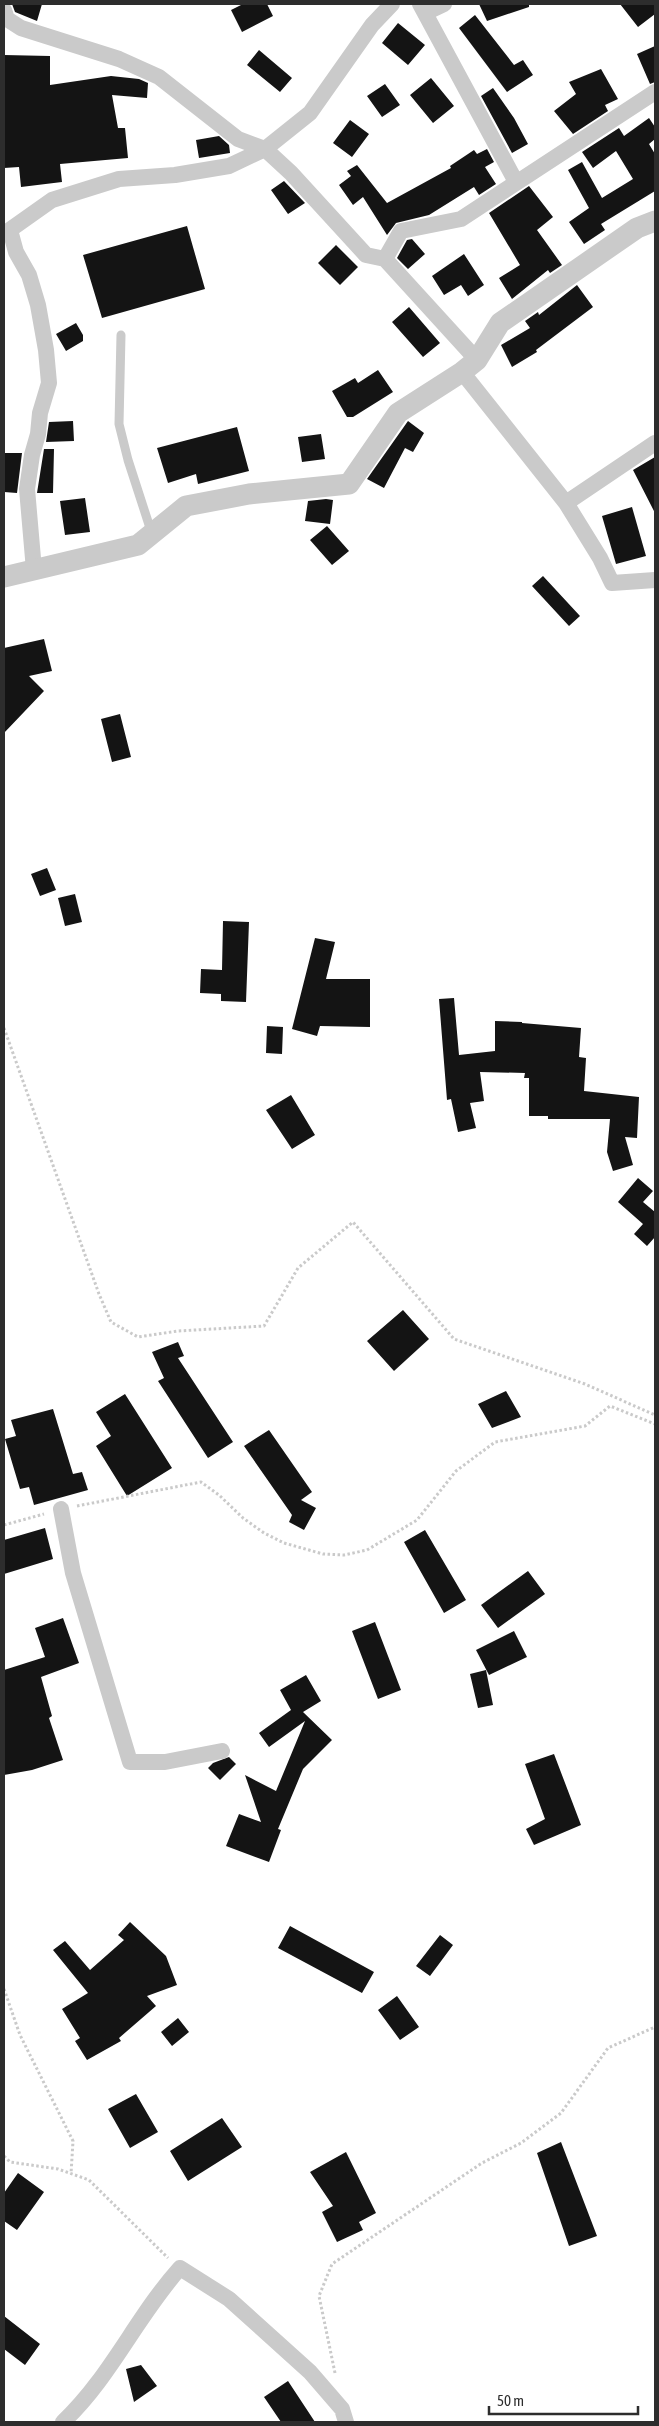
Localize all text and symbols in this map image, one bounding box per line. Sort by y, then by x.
scale bar [489,2384,638,2416]
text: 50 m [497,2392,524,2409]

